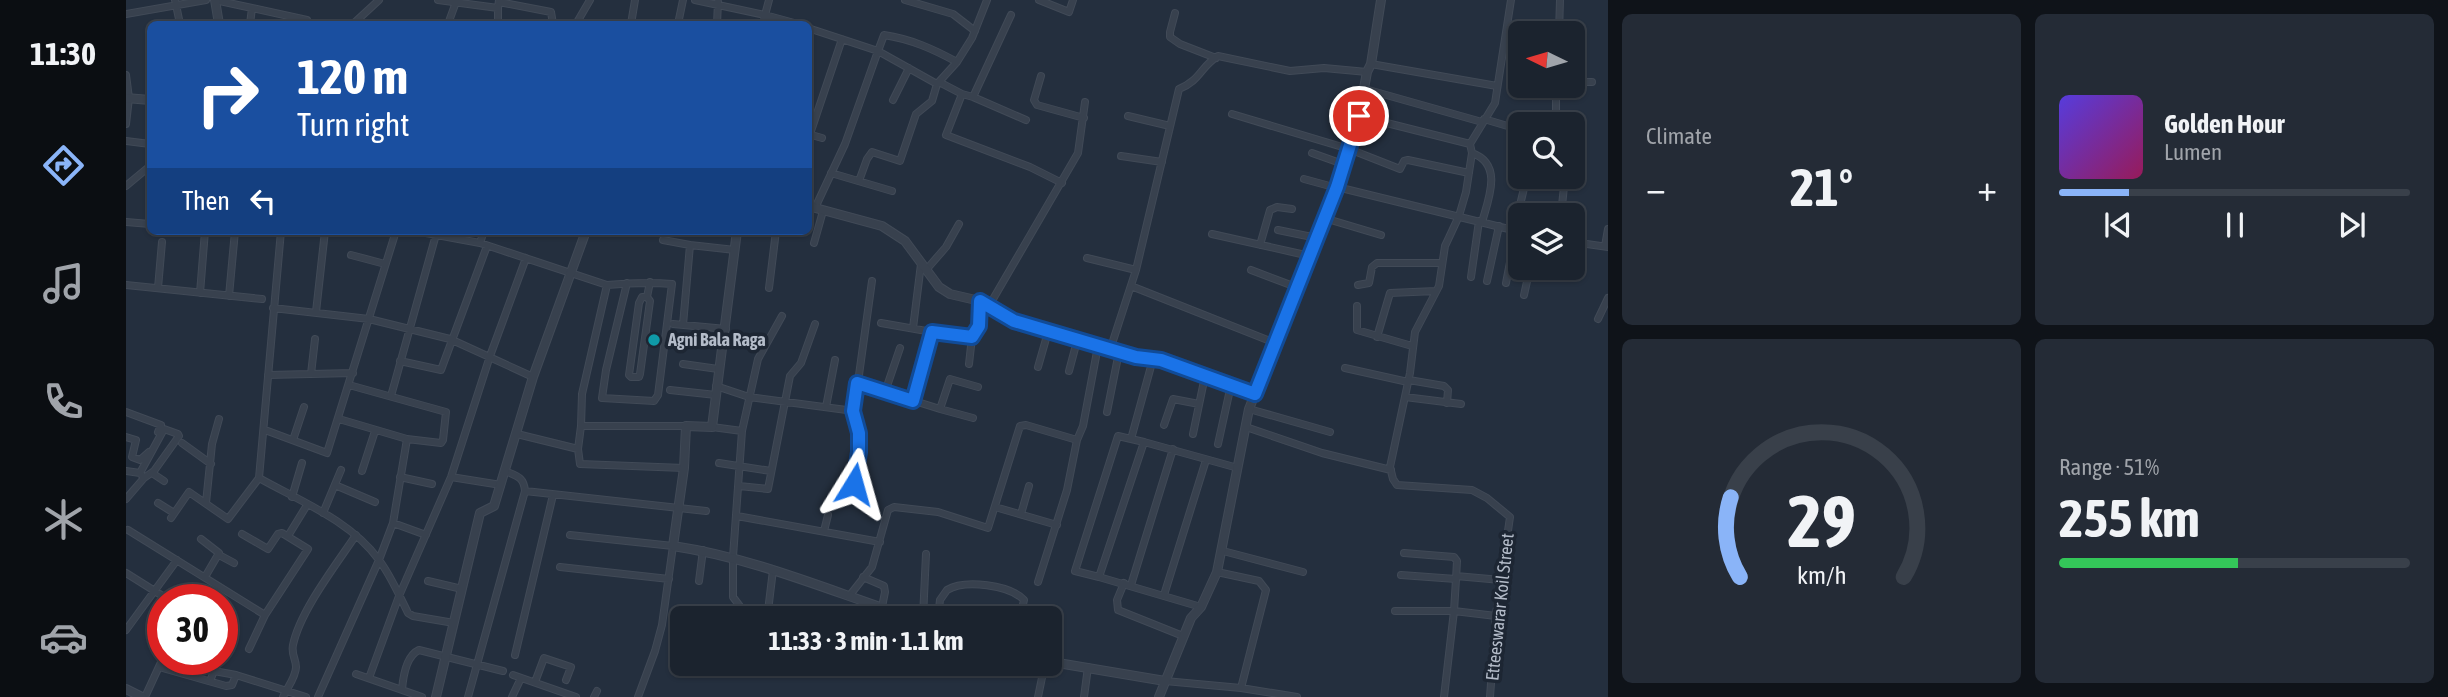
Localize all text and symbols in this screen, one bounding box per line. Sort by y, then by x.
north arrow [1508,21,1586,98]
map controls [1508,21,1585,280]
text: 11:30 [30,35,96,72]
text: 120 m [297,48,408,104]
icon: right [182,49,273,140]
pin [1329,86,1389,146]
icon: arrive [1340,97,1378,135]
text: Turn right [297,106,410,143]
text: Golden Hour [2164,109,2284,139]
button: search [1508,112,1585,189]
text: Climate [1646,123,1712,149]
text: Lumen [2164,139,2222,165]
icon: directions [39,141,88,190]
text: 21° [1790,157,1853,217]
text: − [1646,166,1666,209]
text: + [1977,166,1997,209]
icon: left [244,182,282,220]
text: Then [182,186,230,216]
button: layers [1508,203,1585,280]
icon: previous [2099,206,2137,244]
icon: pause [2216,206,2254,244]
icon: next [2333,206,2371,244]
icon: music [39,259,88,308]
place label: Agni Bala Raga [667,329,766,350]
marker: Agni Bala Raga [646,332,662,348]
icon: phone [39,377,88,426]
position arrow [817,447,891,521]
text: Range · 51% [2059,454,2159,480]
text: 29 [1787,479,1856,562]
text: 255 km [2059,488,2200,548]
icon: climate [39,495,88,544]
street label: Etteeswarar Koil Street [1481,532,1518,682]
text: km/h [1797,561,1846,589]
speed limit sign: 30 [147,584,238,675]
icon: car [39,613,88,662]
text: 11:33 · 3 min · 1.1 km [769,626,963,656]

